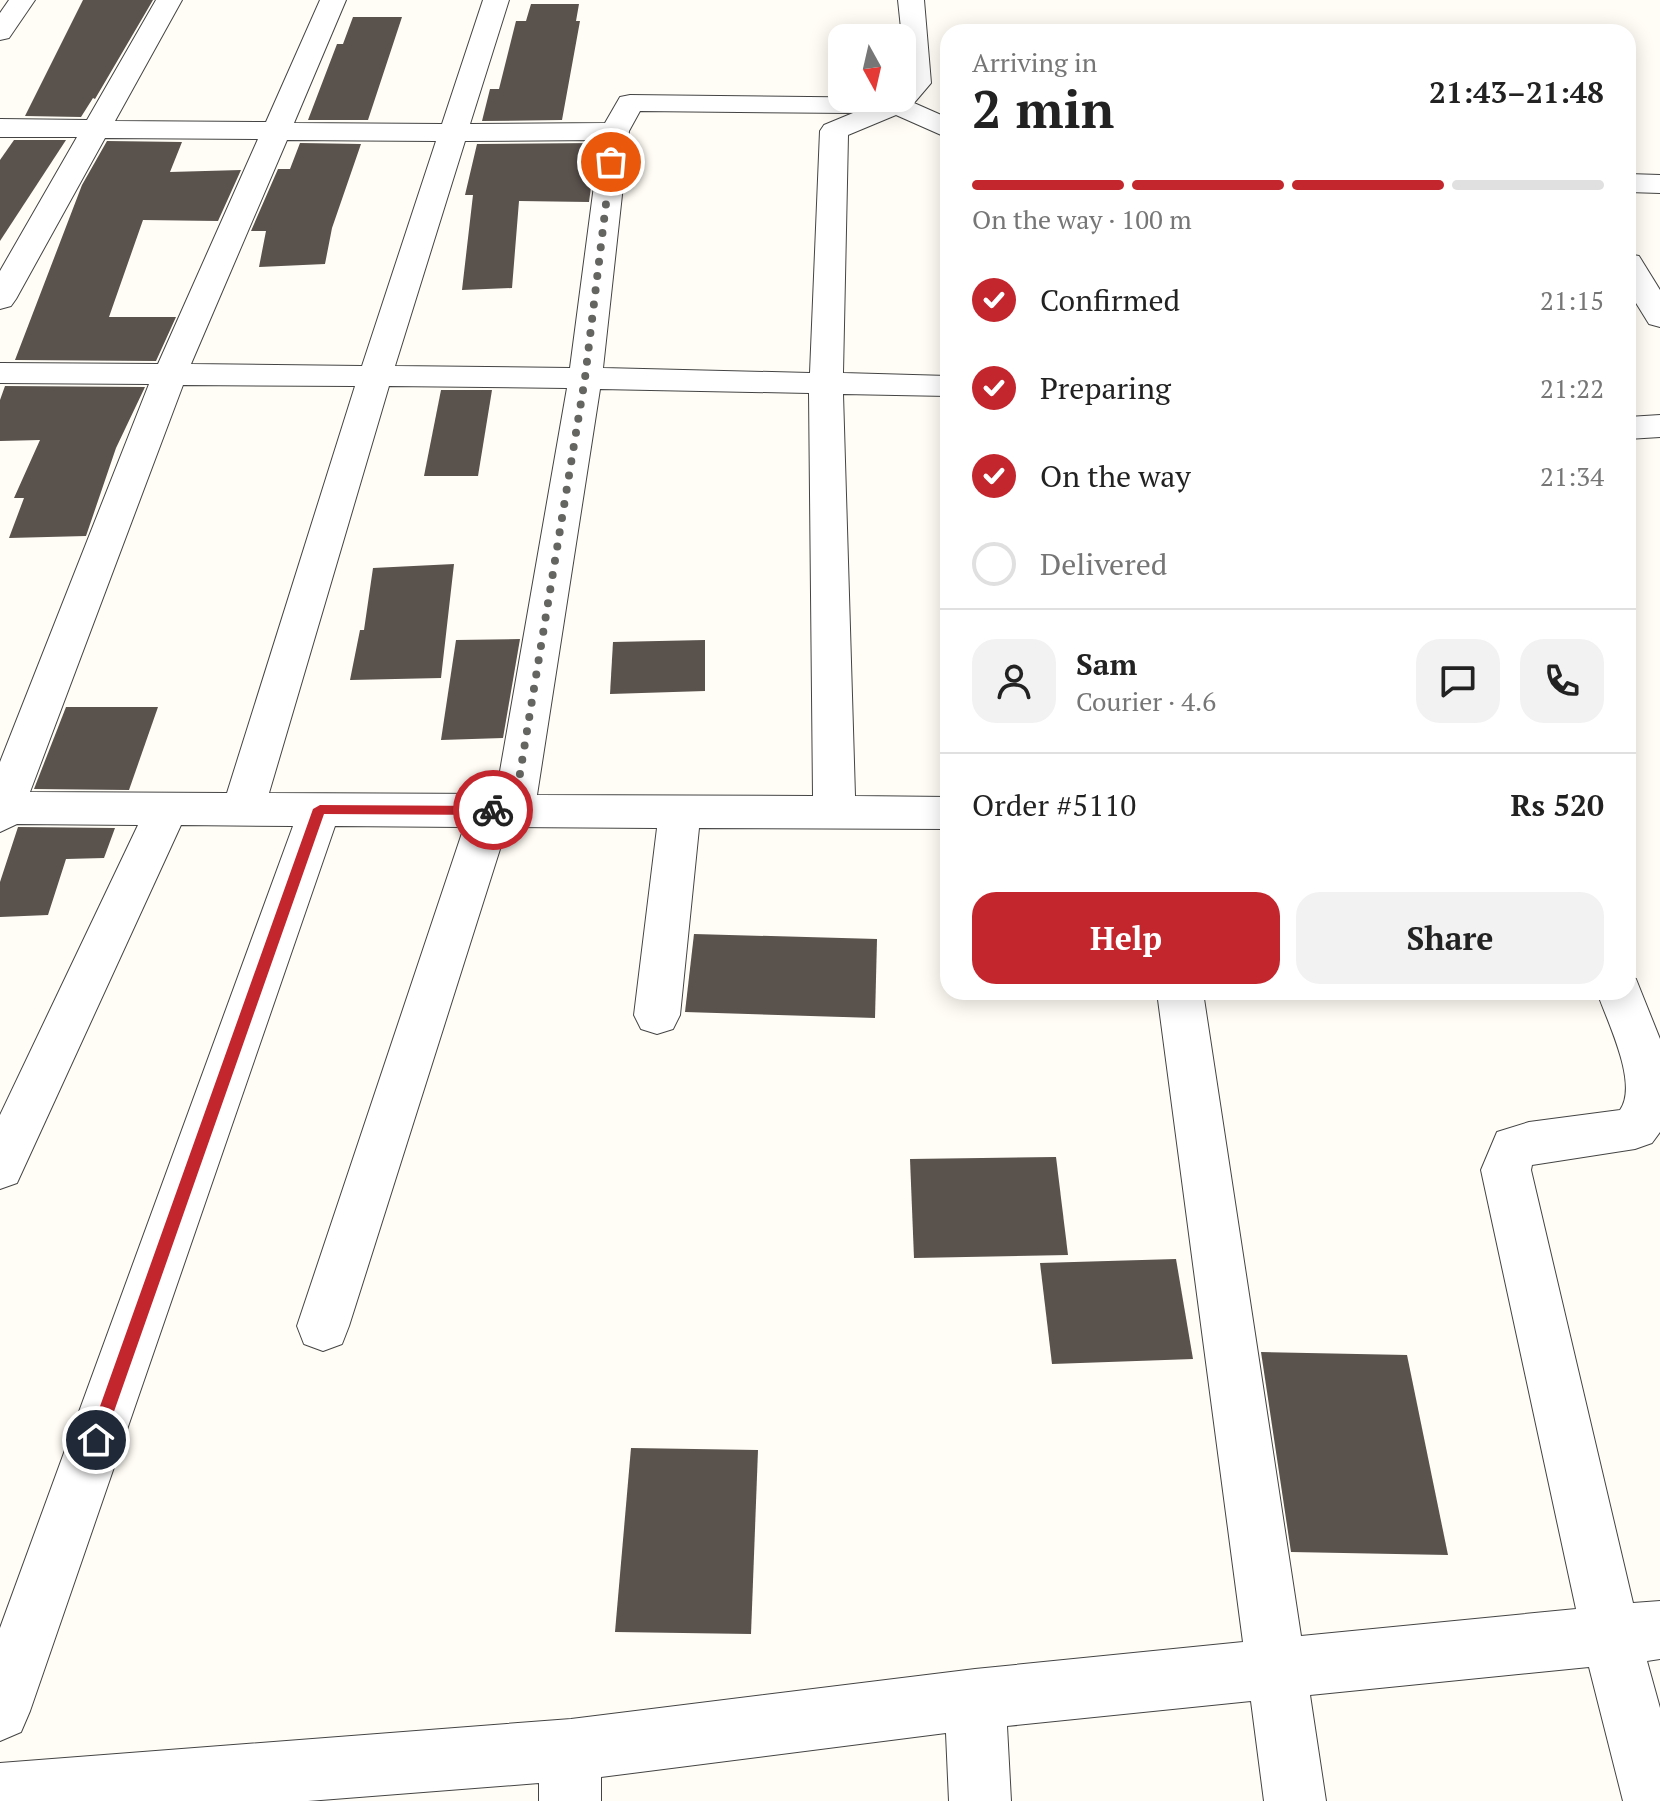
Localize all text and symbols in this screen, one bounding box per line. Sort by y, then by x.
north arrow [828,24,916,112]
map controls [828,24,916,112]
text: Arriving in [972,45,1097,79]
text: 21:43–21:48 [1429,72,1604,112]
text: 2 min [972,74,1114,143]
pin [577,128,645,196]
icon: bag [589,140,633,184]
text: On the way · 100 m [972,202,1192,236]
icon: check [972,278,1016,322]
text: Confirmed [1040,280,1180,320]
text: 21:15 [1540,283,1604,317]
icon: check [972,366,1016,410]
text: Preparing [1040,368,1171,408]
text: 21:22 [1540,371,1604,405]
icon: check [972,454,1016,498]
text: On the way [1040,456,1191,496]
text: 21:34 [1540,459,1604,493]
text: Delivered [1040,544,1167,584]
button: person [972,639,1056,723]
button: chat [1416,639,1500,723]
button: phone [1520,639,1604,723]
text: Sam [1076,644,1137,684]
text: Courier · 4.6 [1076,684,1216,718]
courier [453,770,533,850]
text: Order #5110 [972,785,1136,825]
text: Rs 520 [1511,785,1604,825]
icon: bike [471,788,515,832]
button: Help [972,892,1280,984]
button: Share [1296,892,1604,984]
pin [62,1406,130,1474]
icon: home [74,1418,118,1462]

